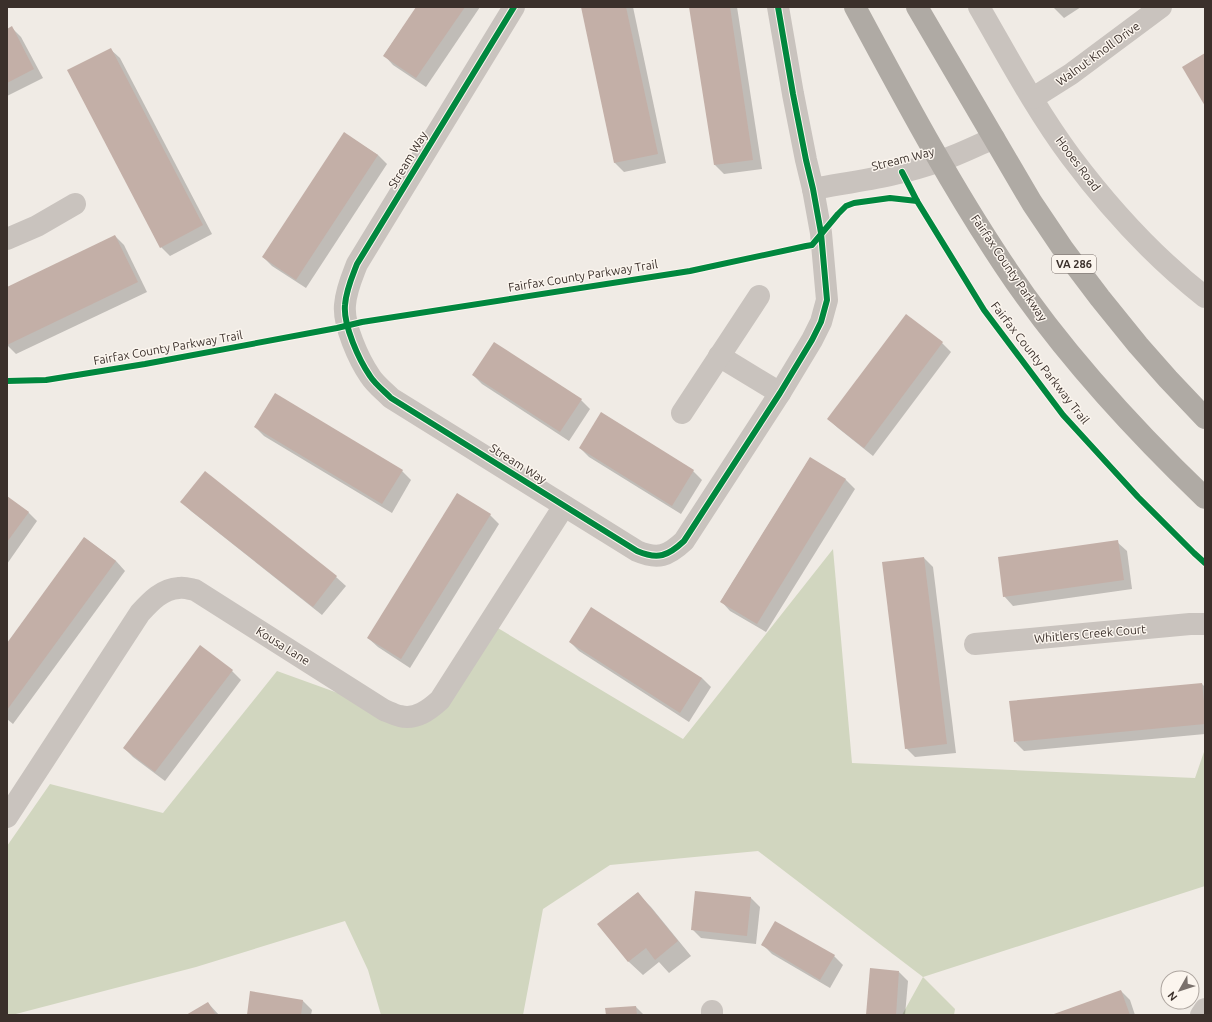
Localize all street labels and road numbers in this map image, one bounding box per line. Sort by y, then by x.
street label: Walnut Knoll Drive [1053,19,1142,88]
street label: Stream Way [385,129,430,191]
street label: Hooes Road [1054,134,1103,193]
street label: Stream Way [870,144,936,173]
street label: Fairfax County Parkway [969,212,1050,324]
road number: VA 286 [1052,255,1096,273]
street label: Fairfax County Parkway Trail [507,257,659,294]
street label: Fairfax County Parkway Trail [989,299,1092,426]
street label: Fairfax County Parkway Trail [92,328,244,367]
street label: Stream Way [488,441,549,486]
street label: Whitlers Creek Court [1033,622,1147,645]
street label: Kousa Lane [254,624,313,667]

